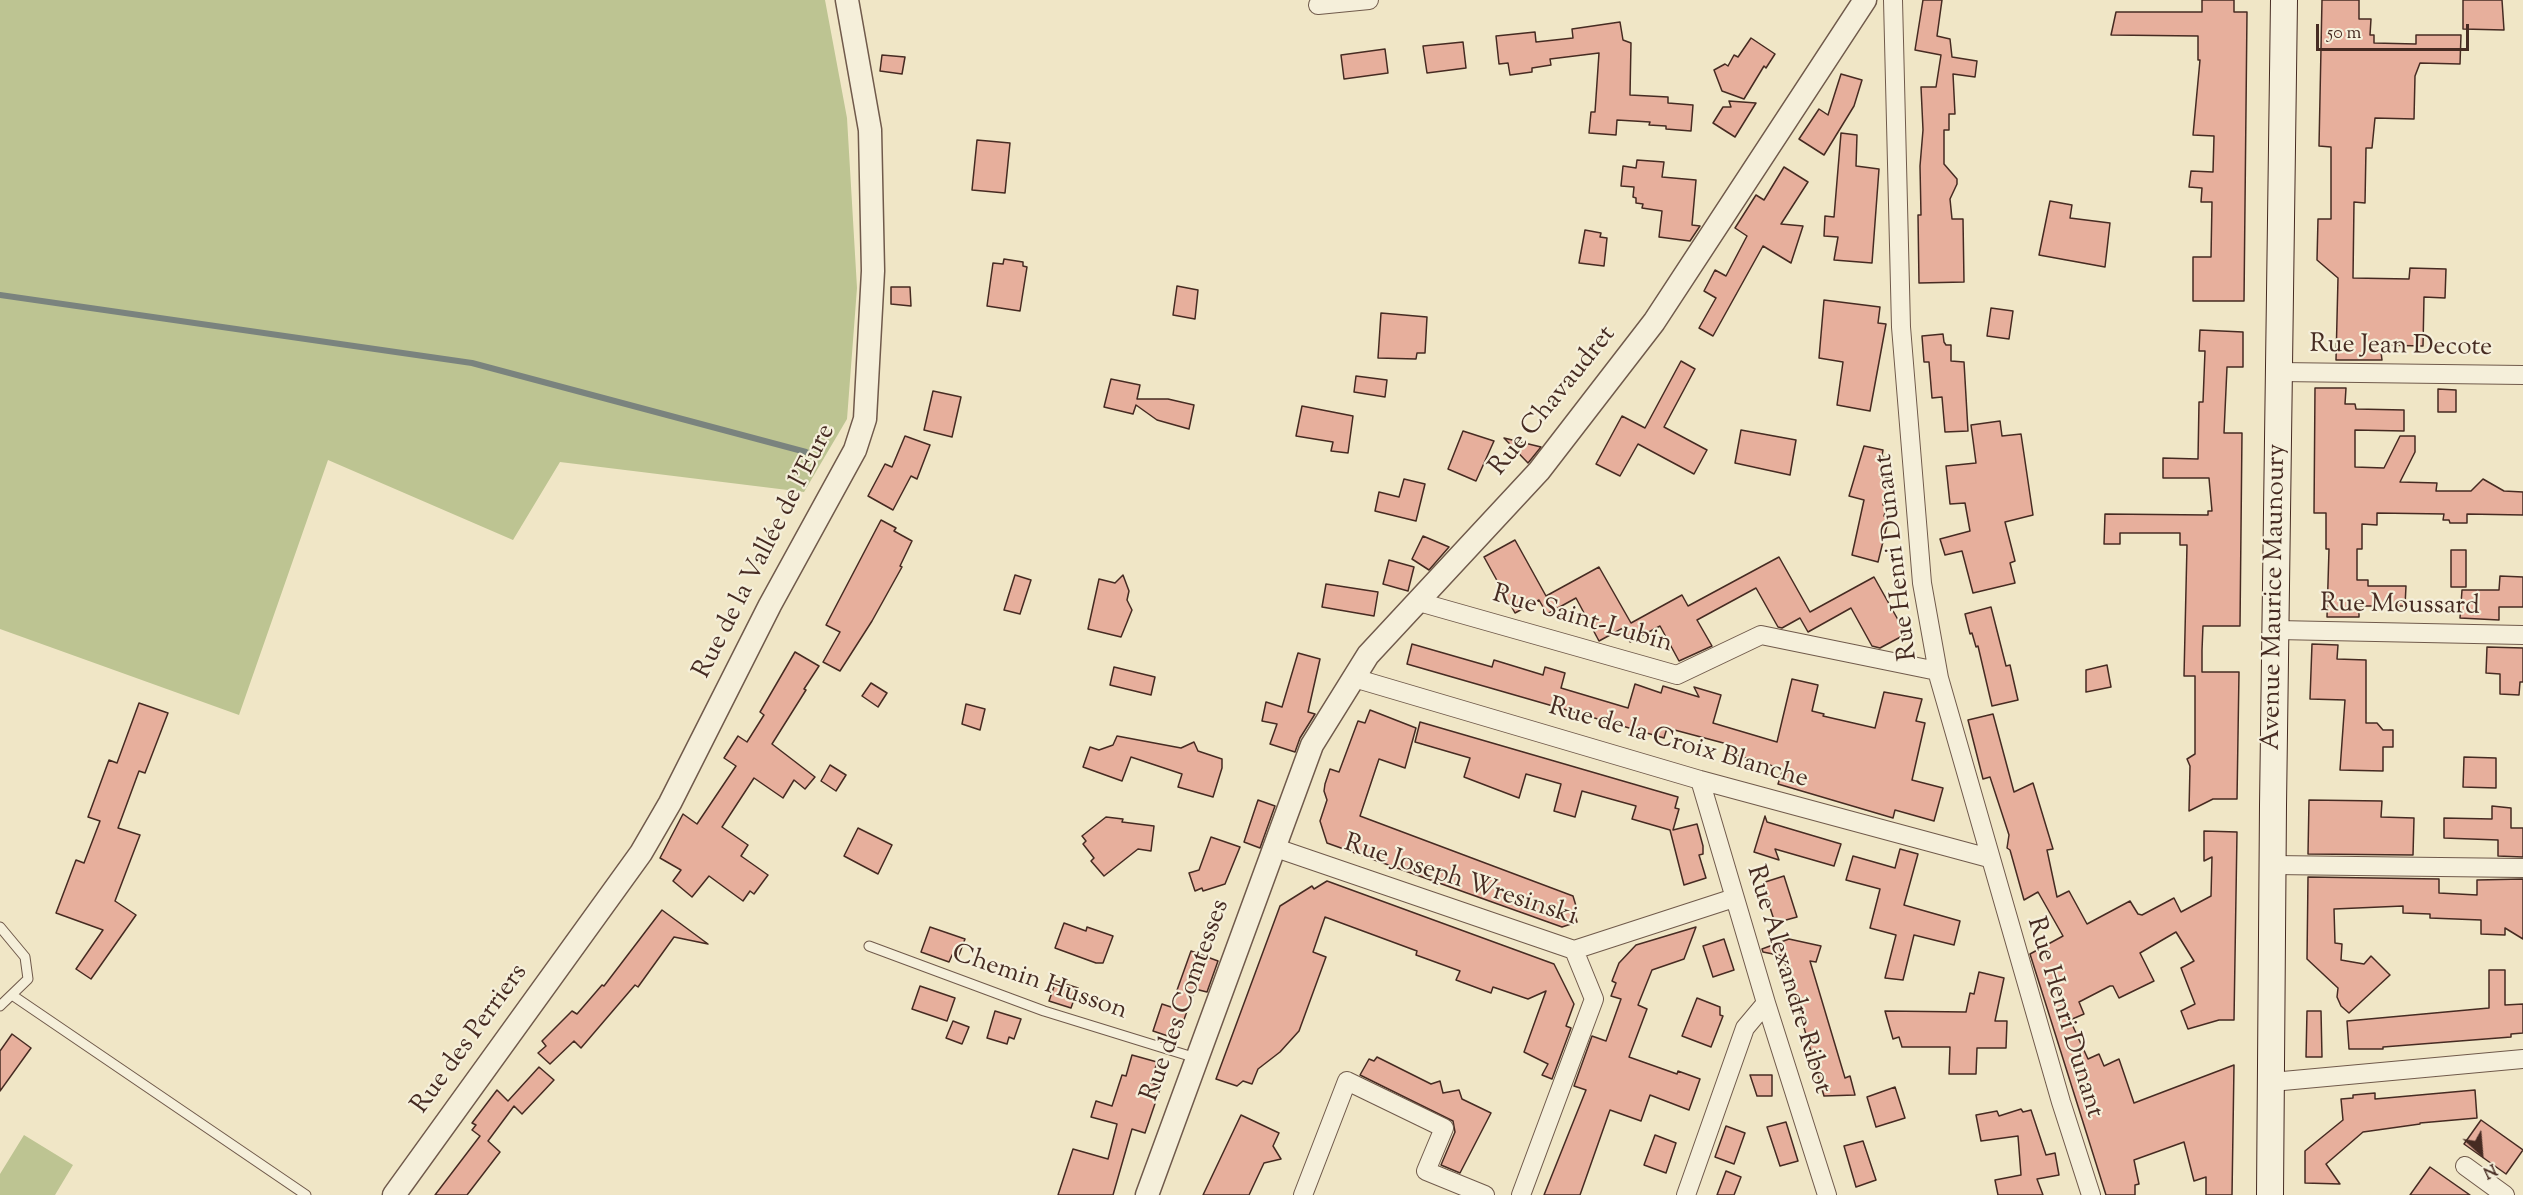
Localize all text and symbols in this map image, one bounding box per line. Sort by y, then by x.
scale bar [2319,12,2472,50]
text: 50 m [2327,21,2361,47]
street label: Rue Chavaudret [1484,321,1624,483]
street label: Rue Jean Decote [2309,331,2493,365]
street label: Rue de la Vallée de l'Eure [688,420,844,684]
street label: Avenue Maurice Maunoury [2258,443,2294,751]
street label: Rue Henri Dunant [1870,452,1926,662]
street label: Rue Saint-Lubin [1488,580,1676,662]
street label: Rue Moussard [2320,590,2480,624]
street label: Rue de la Croix Blanche [1545,693,1811,797]
street label: Rue Joseph Wresinski [1339,830,1581,934]
street label: Rue Alexandre Ribot [1737,862,1837,1098]
street label: Rue des Comtesses [1136,896,1238,1106]
street label: Rue Henri Dunant [2018,914,2108,1122]
street label: Chemin Husson [947,939,1131,1029]
street label: Rue des Perriers [406,959,536,1121]
north arrow [2451,1123,2511,1183]
text: N [2478,1156,2500,1183]

